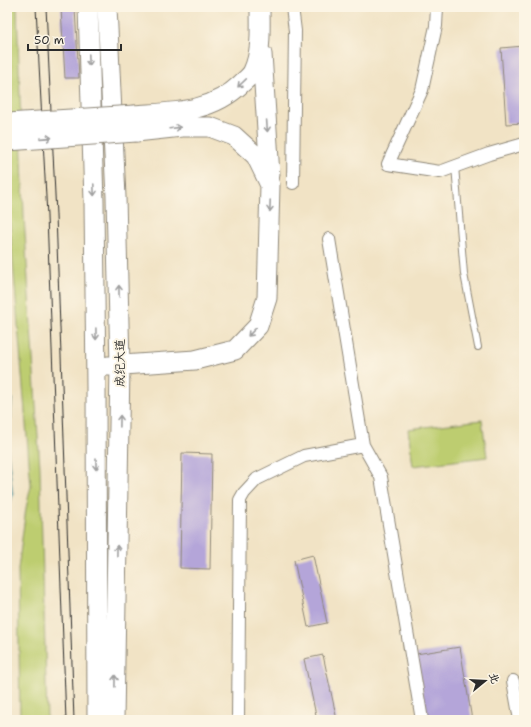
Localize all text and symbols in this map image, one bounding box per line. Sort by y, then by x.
scale bar [28,26,121,52]
text: 50 m [34,32,64,48]
one-way arrow [86,53,93,66]
one-way arrow [237,78,247,88]
one-way arrow [263,119,270,132]
one-way arrow [168,124,181,131]
one-way arrow [39,135,52,142]
one-way arrow [90,183,98,196]
one-way arrow [266,199,274,212]
one-way arrow [115,285,122,298]
one-way arrow [92,327,100,340]
one-way arrow [248,327,257,337]
street label: 成纪大道 [112,339,128,387]
one-way arrow [116,415,123,428]
one-way arrow [92,457,100,470]
one-way arrow [113,545,121,558]
north arrow [465,661,505,701]
text: 北 [485,671,503,686]
one-way arrow [111,675,119,688]

